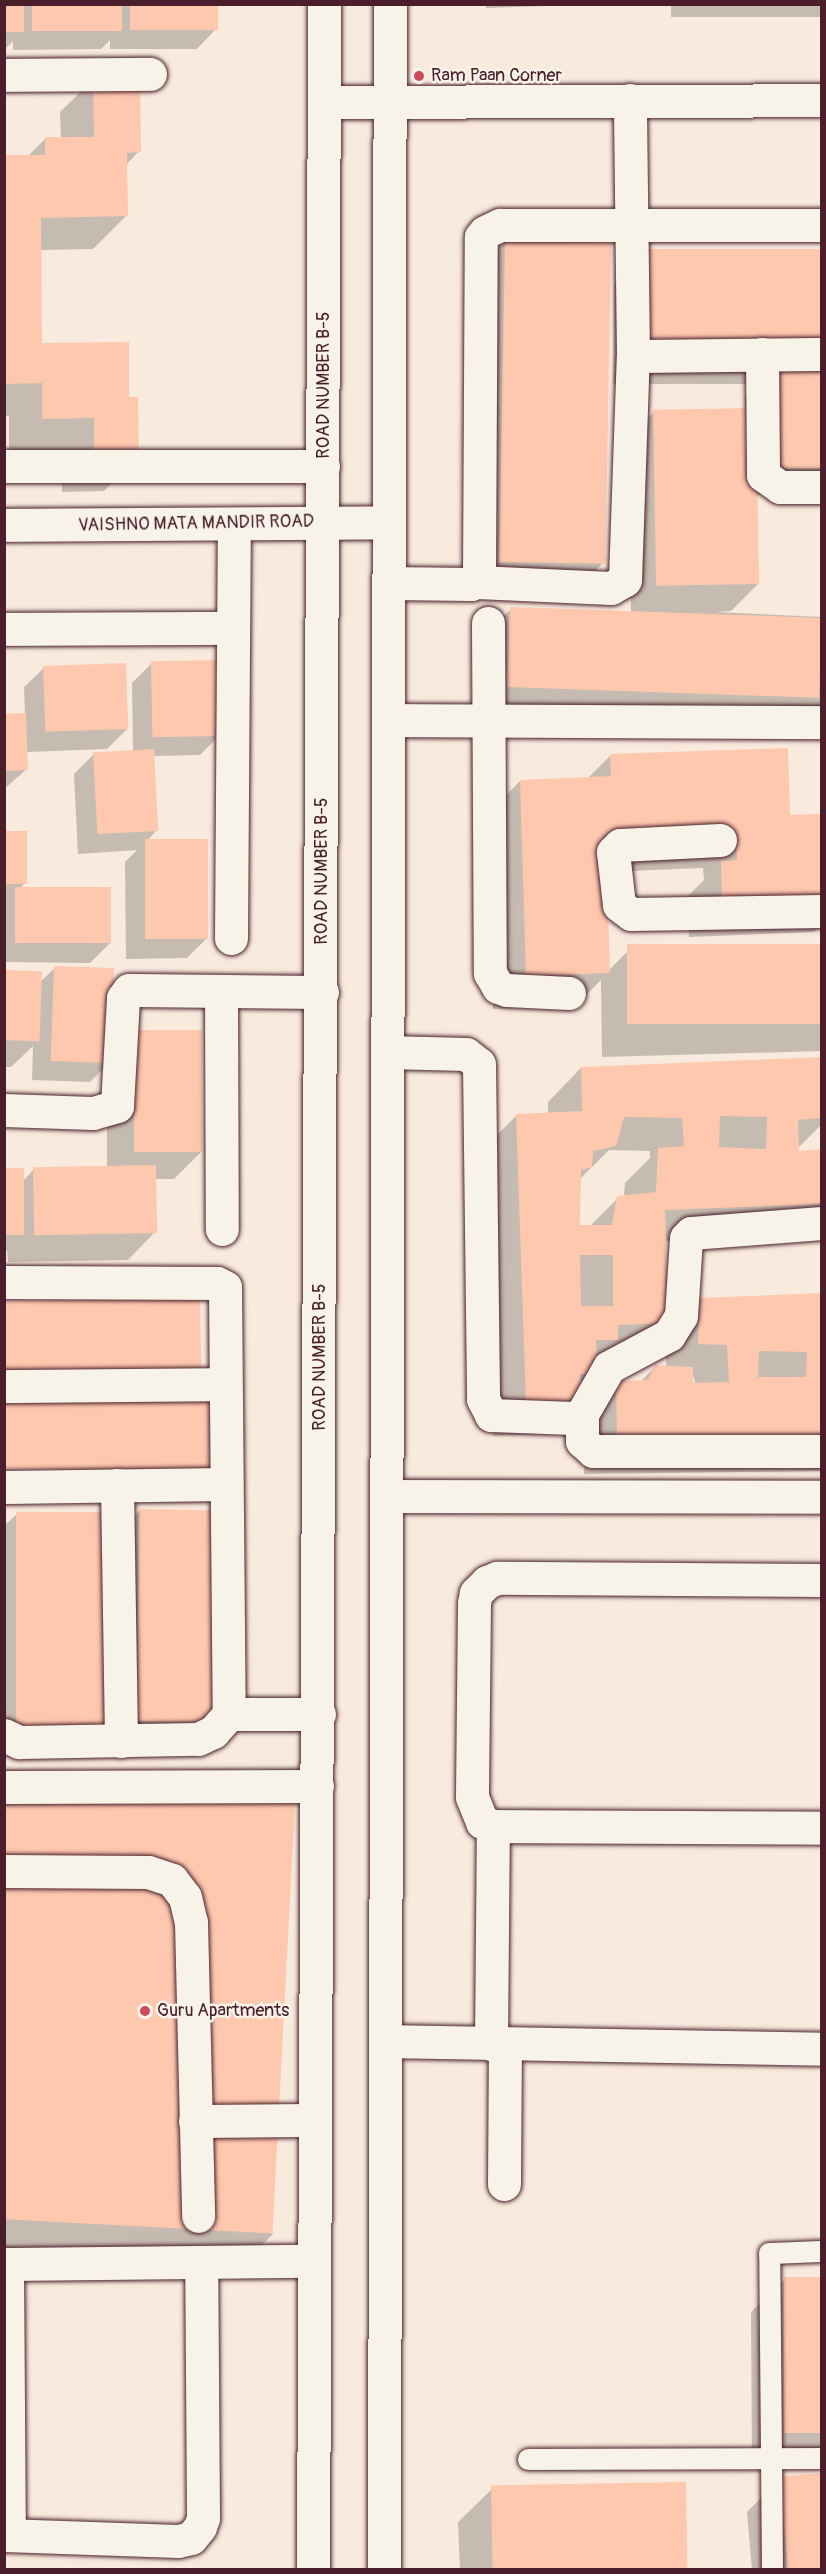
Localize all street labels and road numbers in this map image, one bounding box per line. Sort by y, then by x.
street label: ROAD NUMBER B-5 [313,311,335,459]
street label: VAISHNO MATA MANDIR ROAD [78,511,314,537]
street label: ROAD NUMBER B-5 [311,797,333,945]
street label: ROAD NUMBER B-5 [309,1283,331,1431]

